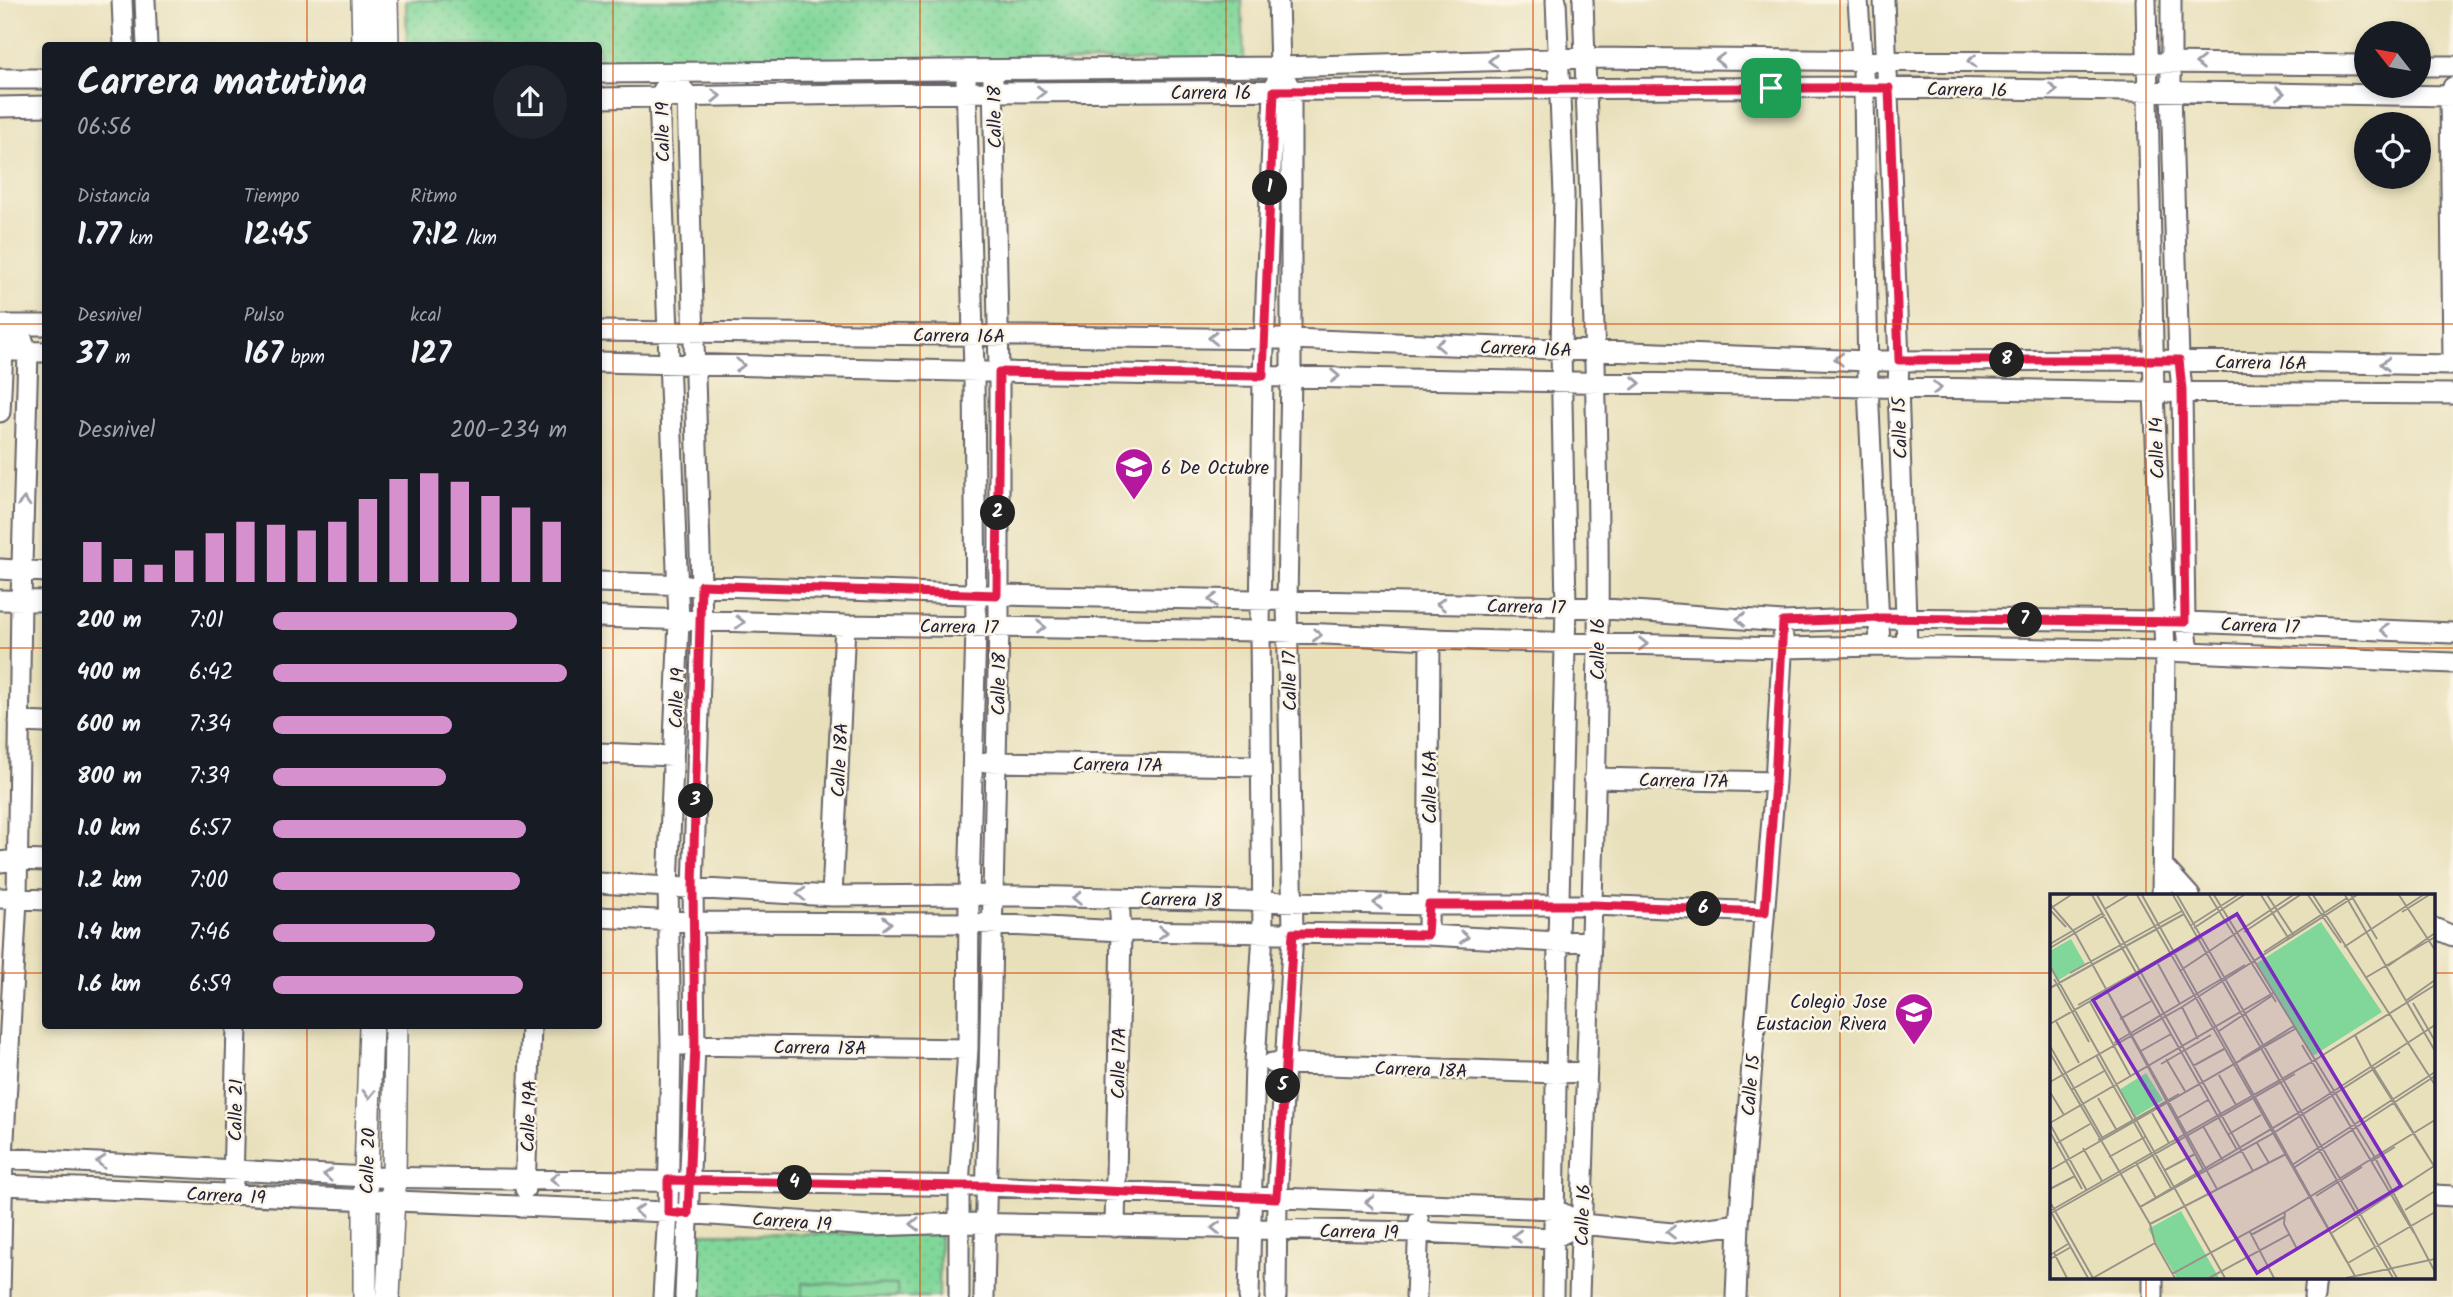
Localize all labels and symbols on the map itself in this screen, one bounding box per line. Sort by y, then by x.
north arrow [2354,21,2431,98]
one-way arrow [1715,52,1725,68]
one-way arrow [1487,54,1498,69]
one-way arrow [1967,54,1978,69]
one-way arrow [2194,55,2205,71]
pin [1741,58,1801,118]
street label: Carrera 16 [1926,75,2008,107]
street label: Carrera 16 [1171,79,1251,109]
one-way arrow [2047,82,2058,97]
one-way arrow [1036,84,1047,100]
street label: Calle 18 [980,85,1012,149]
one-way arrow [2275,85,2286,101]
one-way arrow [711,88,721,104]
street label: Calle 19 [648,101,680,163]
pin: 1 [1252,170,1288,206]
street label: Carrera 16A [913,321,1005,353]
one-way arrow [1207,331,1218,346]
street label: Carrera 16A [1479,333,1573,367]
one-way arrow [1434,338,1445,353]
pin: 8 [1990,342,2024,378]
street label: Carrera 16A [2215,348,2307,380]
one-way arrow [1833,352,1844,367]
one-way arrow [2379,356,2390,372]
one-way arrow [735,357,746,373]
one-way arrow [1330,369,1341,384]
one-way arrow [1631,375,1642,391]
one-way arrow [1932,380,1943,395]
street label: Calle 15 [1885,395,1917,459]
street label: Calle 14 [2142,416,2174,480]
school or university icon: 6 De Octubre [1113,446,1155,501]
place label: 6 De Octubre [1161,454,1269,484]
pin: 2 [981,496,1016,530]
one-way arrow [16,497,31,508]
one-way arrow [1207,592,1218,608]
street label: Carrera 17 [1486,592,1567,624]
one-way arrow [1435,596,1445,612]
pin: 7 [2008,602,2042,638]
one-way arrow [1735,611,1746,626]
street label: Carrera 17 [2220,611,2301,643]
street label: Carrera 17 [919,612,1000,644]
one-way arrow [735,615,746,630]
street label: Calle 16 [1584,618,1614,680]
one-way arrow [1036,620,1047,635]
one-way arrow [2379,622,2390,637]
one-way arrow [1312,627,1323,642]
one-way arrow [1638,636,1649,652]
street label: Calle 17 [1275,649,1307,711]
street label: Calle 18 [984,652,1016,716]
street label: Calle 19 [662,667,694,729]
street label: Calle 18A [824,722,858,798]
street label: Carrera 17A [1072,750,1163,782]
street label: Calle 16A [1416,750,1446,824]
street label: Carrera 17A [1638,766,1729,798]
pin: 3 [678,784,714,818]
street label: Carrera 18 [1140,885,1223,917]
one-way arrow [795,887,806,902]
one-way arrow [1071,890,1082,905]
pin: 6 [1686,892,1722,926]
inset map [2050,894,2436,1280]
one-way arrow [1372,896,1383,911]
one-way arrow [882,915,893,931]
one-way arrow [1158,924,1169,939]
one-way arrow [1459,929,1470,944]
place label: Colegio Jose Eustacion Rivera [1756,988,1887,1040]
school or university icon: Colegio Jose Eustacion Rivera [1893,991,1935,1046]
street label: Calle 17A [1104,1027,1136,1099]
street label: Carrera 18A [773,1033,867,1065]
street label: Calle 15 [1734,1051,1770,1117]
street label: Carrera 18A [1374,1054,1468,1088]
pin: 5 [1266,1068,1300,1104]
street label: Calle 21 [221,1078,253,1142]
street label: Calle 19A [514,1079,546,1153]
one-way arrow [362,1088,377,1099]
street label: Calle 20 [353,1127,385,1195]
one-way arrow [95,1155,106,1170]
pin: 4 [778,1166,812,1200]
one-way arrow [322,1168,333,1183]
one-way arrow [549,1171,560,1186]
street label: Carrera 19 [185,1180,266,1214]
street label: Calle 16 [1568,1183,1600,1247]
one-way arrow [1365,1194,1376,1209]
one-way arrow [633,1204,644,1219]
street label: Carrera 19 [751,1205,833,1241]
one-way arrow [909,1217,920,1232]
street label: Carrera 19 [1319,1217,1399,1249]
one-way arrow [1210,1221,1221,1236]
one-way arrow [1665,1224,1676,1240]
one-way arrow [1511,1229,1522,1244]

